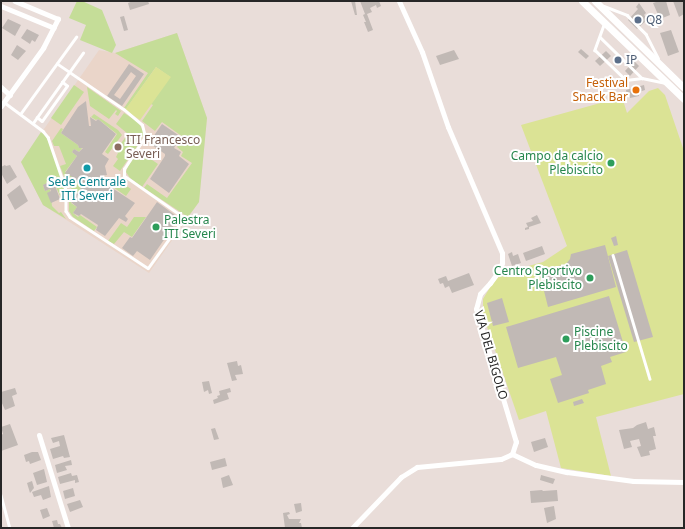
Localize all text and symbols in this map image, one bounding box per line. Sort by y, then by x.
place label: Q8 [646,13,662,27]
marker: Q8 [633,15,643,25]
place label: IP [626,53,637,67]
marker: IP [613,55,623,65]
place label: Festival Snack Bar [572,76,628,104]
marker: Festival Snack Bar [631,85,641,95]
place label: ITI Francesco Severi [126,133,200,161]
marker: ITI Francesco Severi [113,142,123,152]
place label: Campo da calcio Plebiscito [511,149,603,177]
marker: Campo da calcio Plebiscito [606,158,616,168]
marker: Sede Centrale ITI Severi [82,163,92,173]
place label: Sede Centrale ITI Severi [48,175,126,203]
place label: Palestra ITI Severi [164,213,216,241]
marker: Palestra ITI Severi [151,222,161,232]
place label: Centro Sportivo Plebiscito [494,264,582,292]
marker: Centro Sportivo Plebiscito [585,273,595,283]
street label: VIA DEL BIGOLO [471,309,511,401]
place label: Piscine Plebiscito [574,325,628,353]
marker: Piscine Plebiscito [561,334,571,344]

